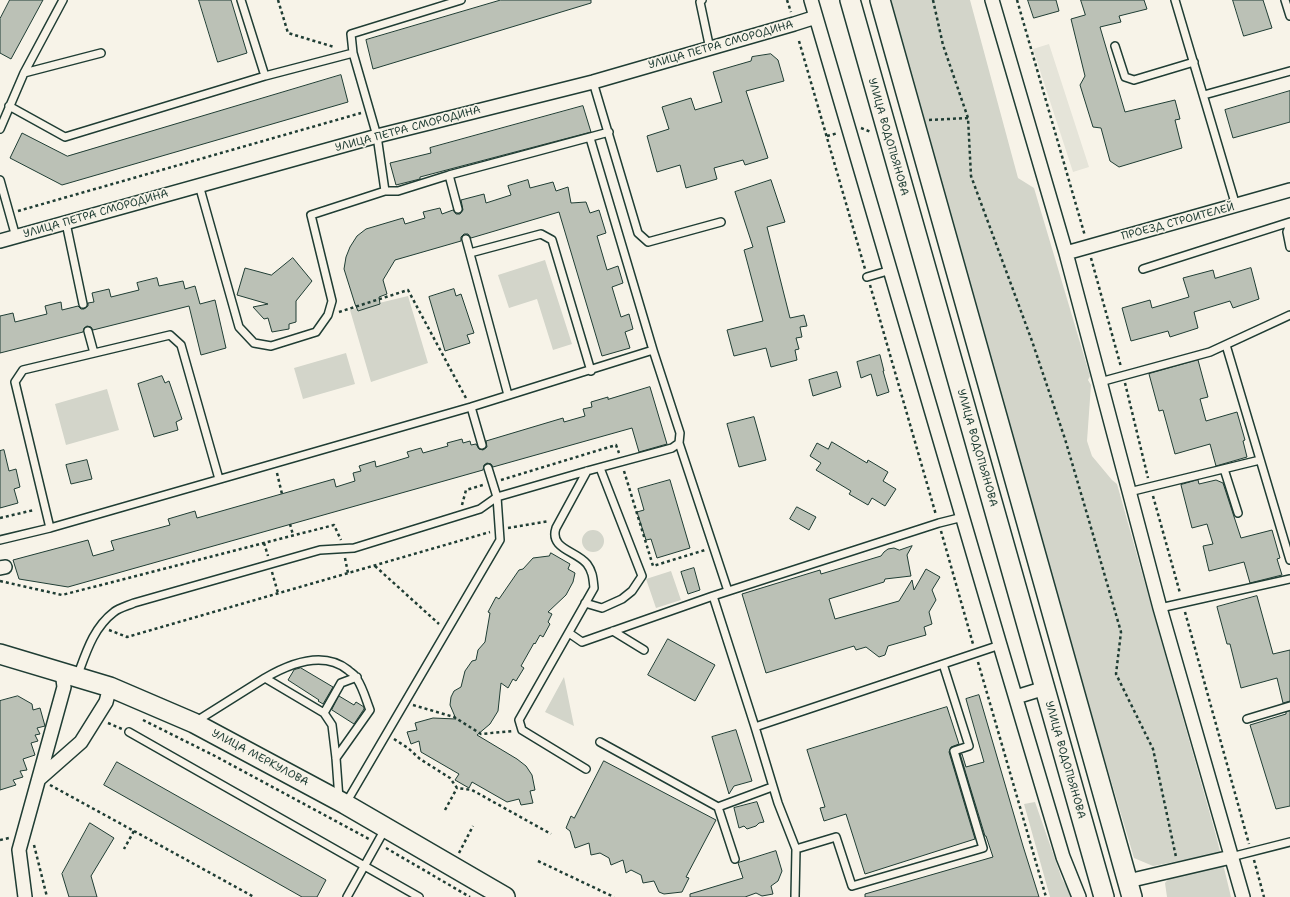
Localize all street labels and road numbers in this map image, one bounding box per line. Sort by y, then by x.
street label: УЛИЦА ПЕТРА СМОРОДИНА [647,18,795,72]
street label: УЛИЦА ВОДОПЬЯНОВА [865,77,911,197]
street label: УЛИЦА ПЕТРА СМОРОДИНА [334,103,482,155]
street label: УЛИЦА ПЕТРА СМОРОДИНА [22,187,170,241]
street label: ПРОЕЗД СТРОИТЕЛЕЙ [1120,201,1236,243]
street label: УЛИЦА ВОДОПЬЯНОВА [954,388,1000,508]
street label: УЛИЦА ВОДОПЬЯНОВА [1042,700,1088,820]
street label: УЛИЦА МЕРКУЛОВА [209,727,311,789]

